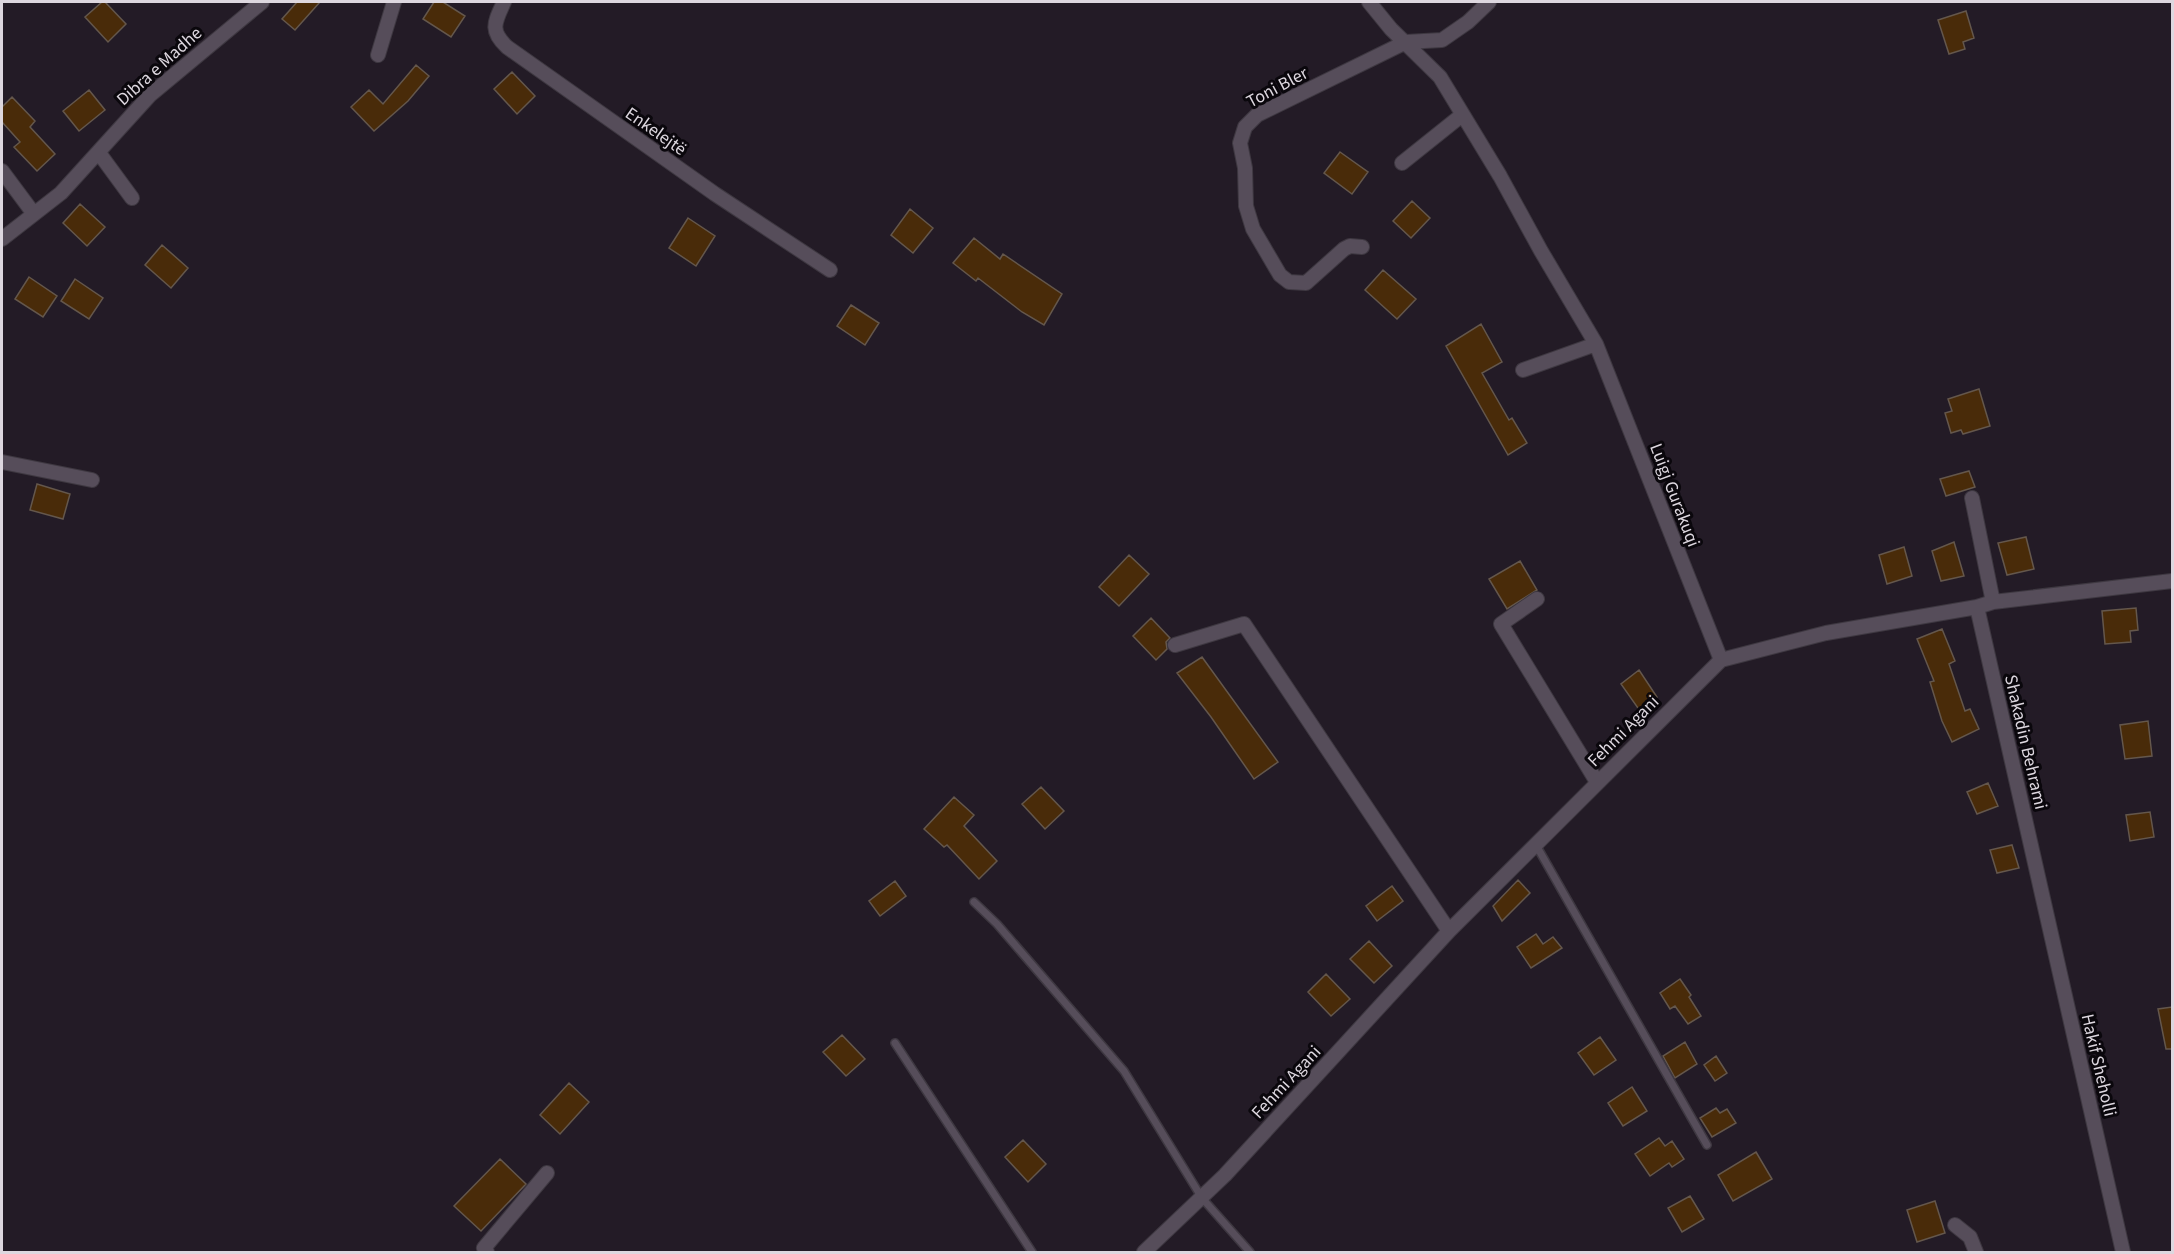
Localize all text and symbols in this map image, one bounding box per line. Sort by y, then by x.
street label: Dibra e Madhe [111,21,208,112]
street label: Toni Bler [1242,60,1313,114]
street label: Enkelejtë [620,101,691,162]
street label: Luigj Gurakuqi [1643,440,1706,551]
street label: Shakadin Behrami [1998,672,2053,812]
street label: Fehmi Agani [1582,690,1665,773]
street label: Hakif Sheholli [2075,1011,2122,1119]
street label: Fehmi Agani [1246,1040,1327,1125]

